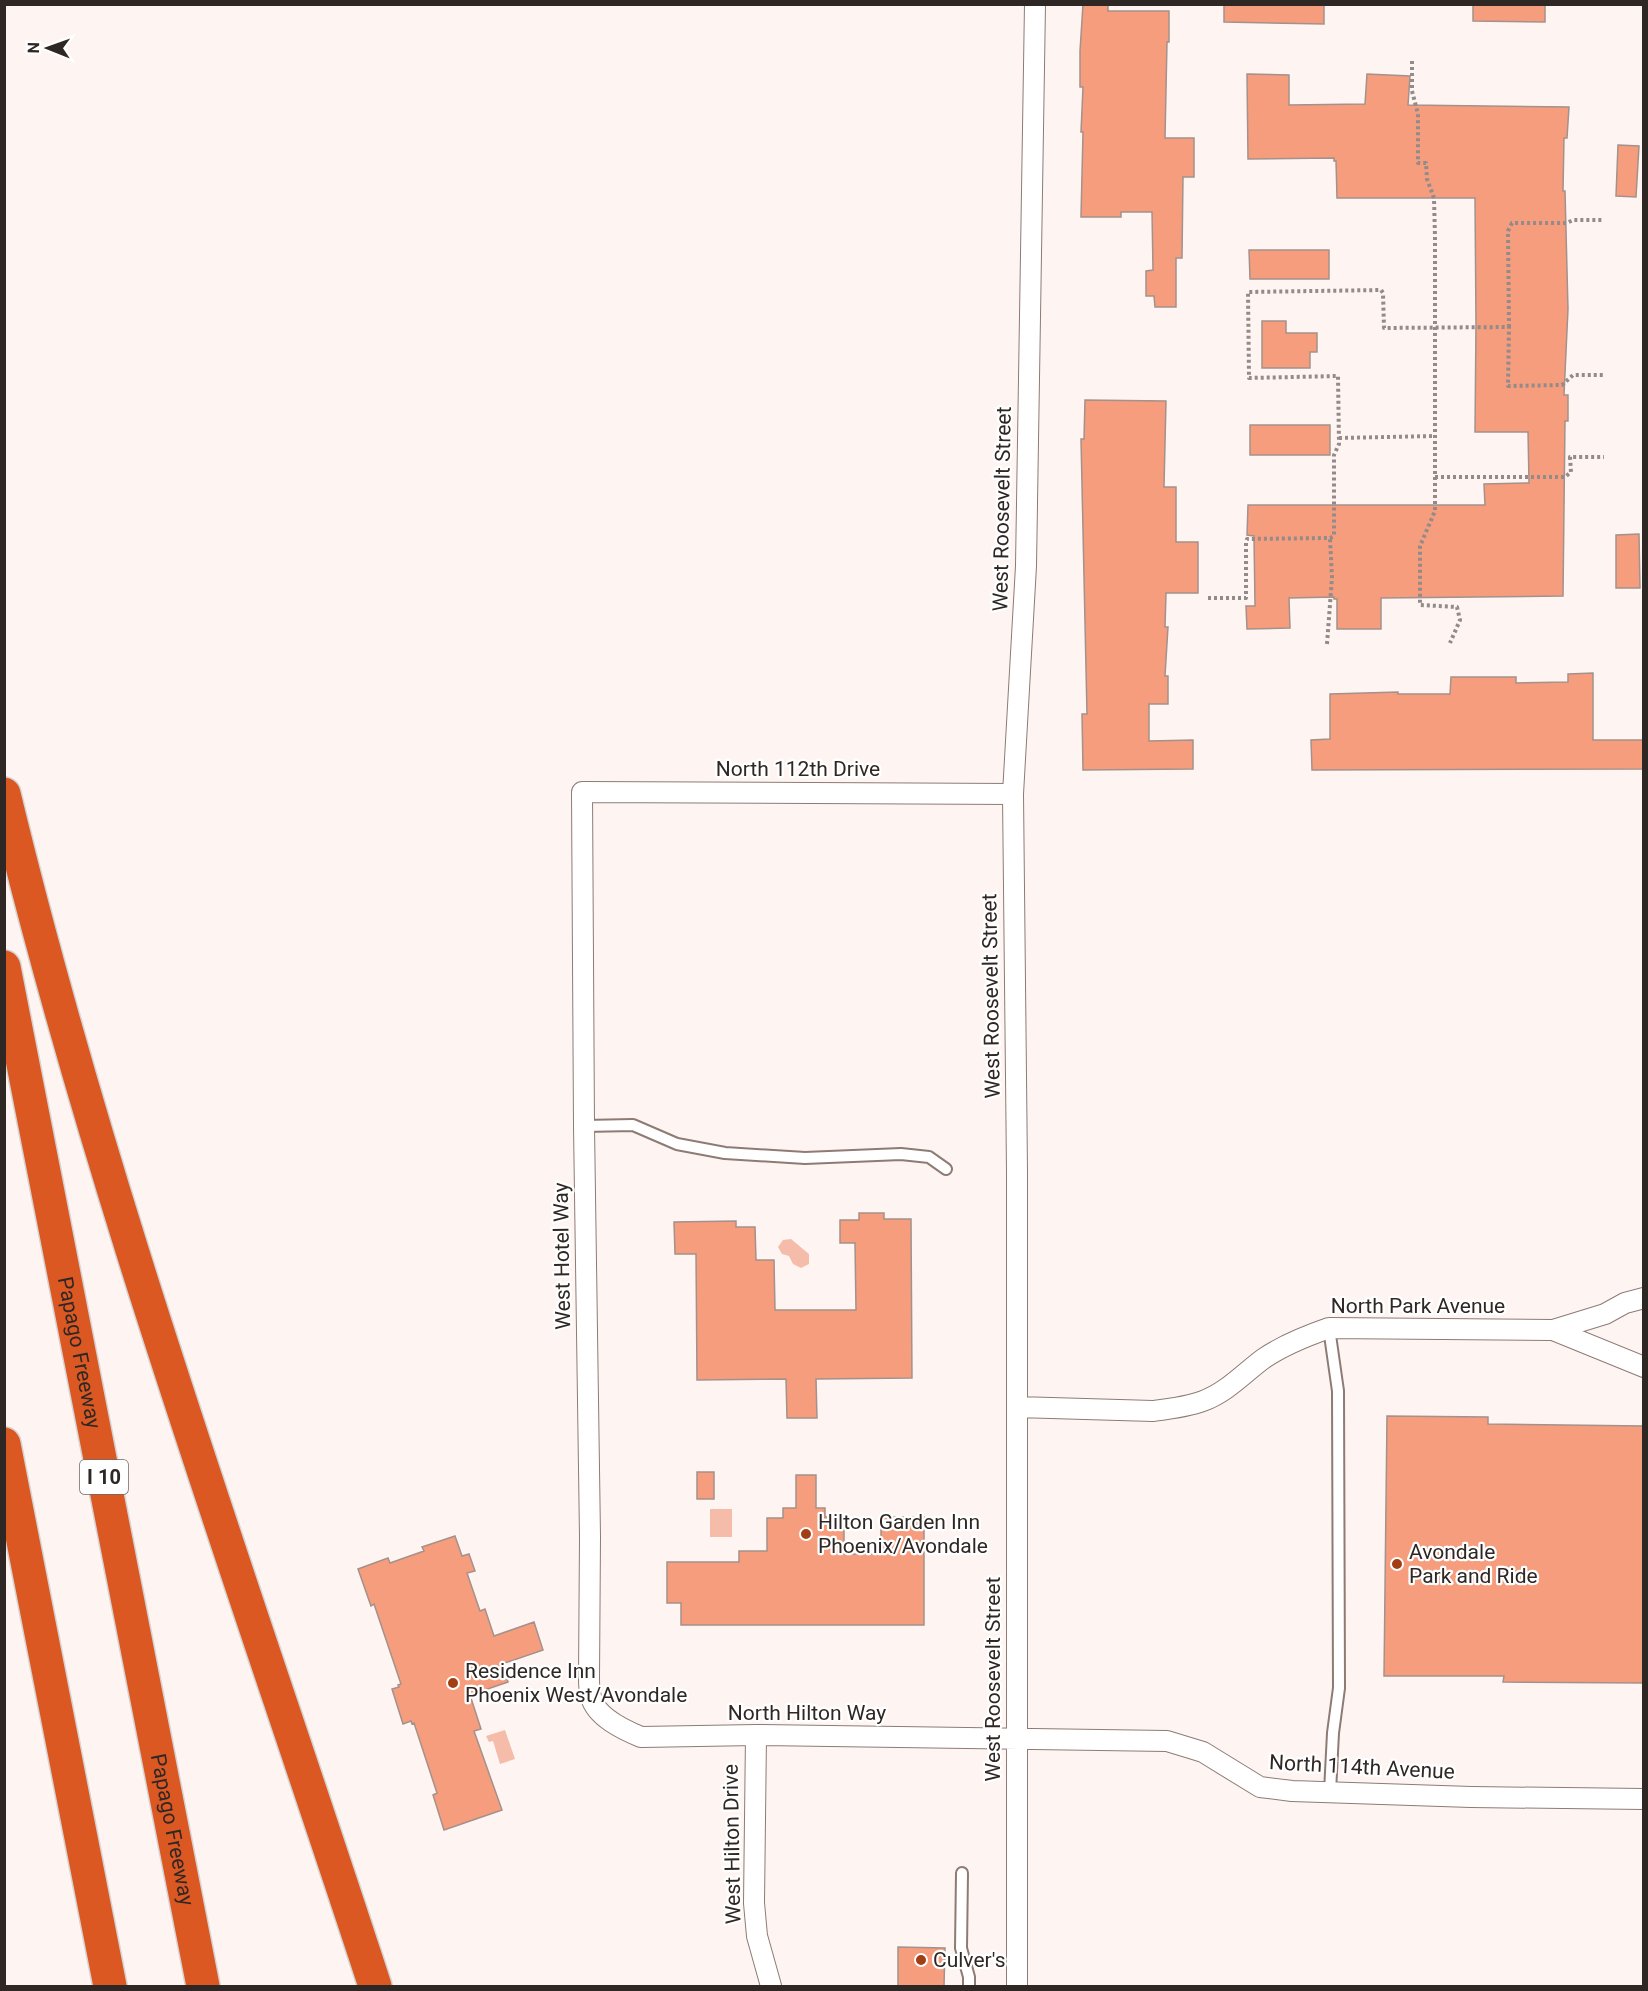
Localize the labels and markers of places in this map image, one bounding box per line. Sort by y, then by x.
place label: Hilton Garden Inn Phoenix/Avondale [818,1510,988,1558]
marker: Hilton Garden Inn Phoenix/Avondale [799,1527,813,1541]
place label: Avondale Park and Ride [1409,1540,1538,1588]
marker: Avondale Park and Ride [1390,1557,1404,1571]
place label: Residence Inn Phoenix West/Avondale [465,1659,687,1707]
marker: Residence Inn Phoenix West/Avondale [446,1676,460,1690]
place label: Culver's [933,1948,1006,1972]
marker: Culver's [914,1953,928,1967]

